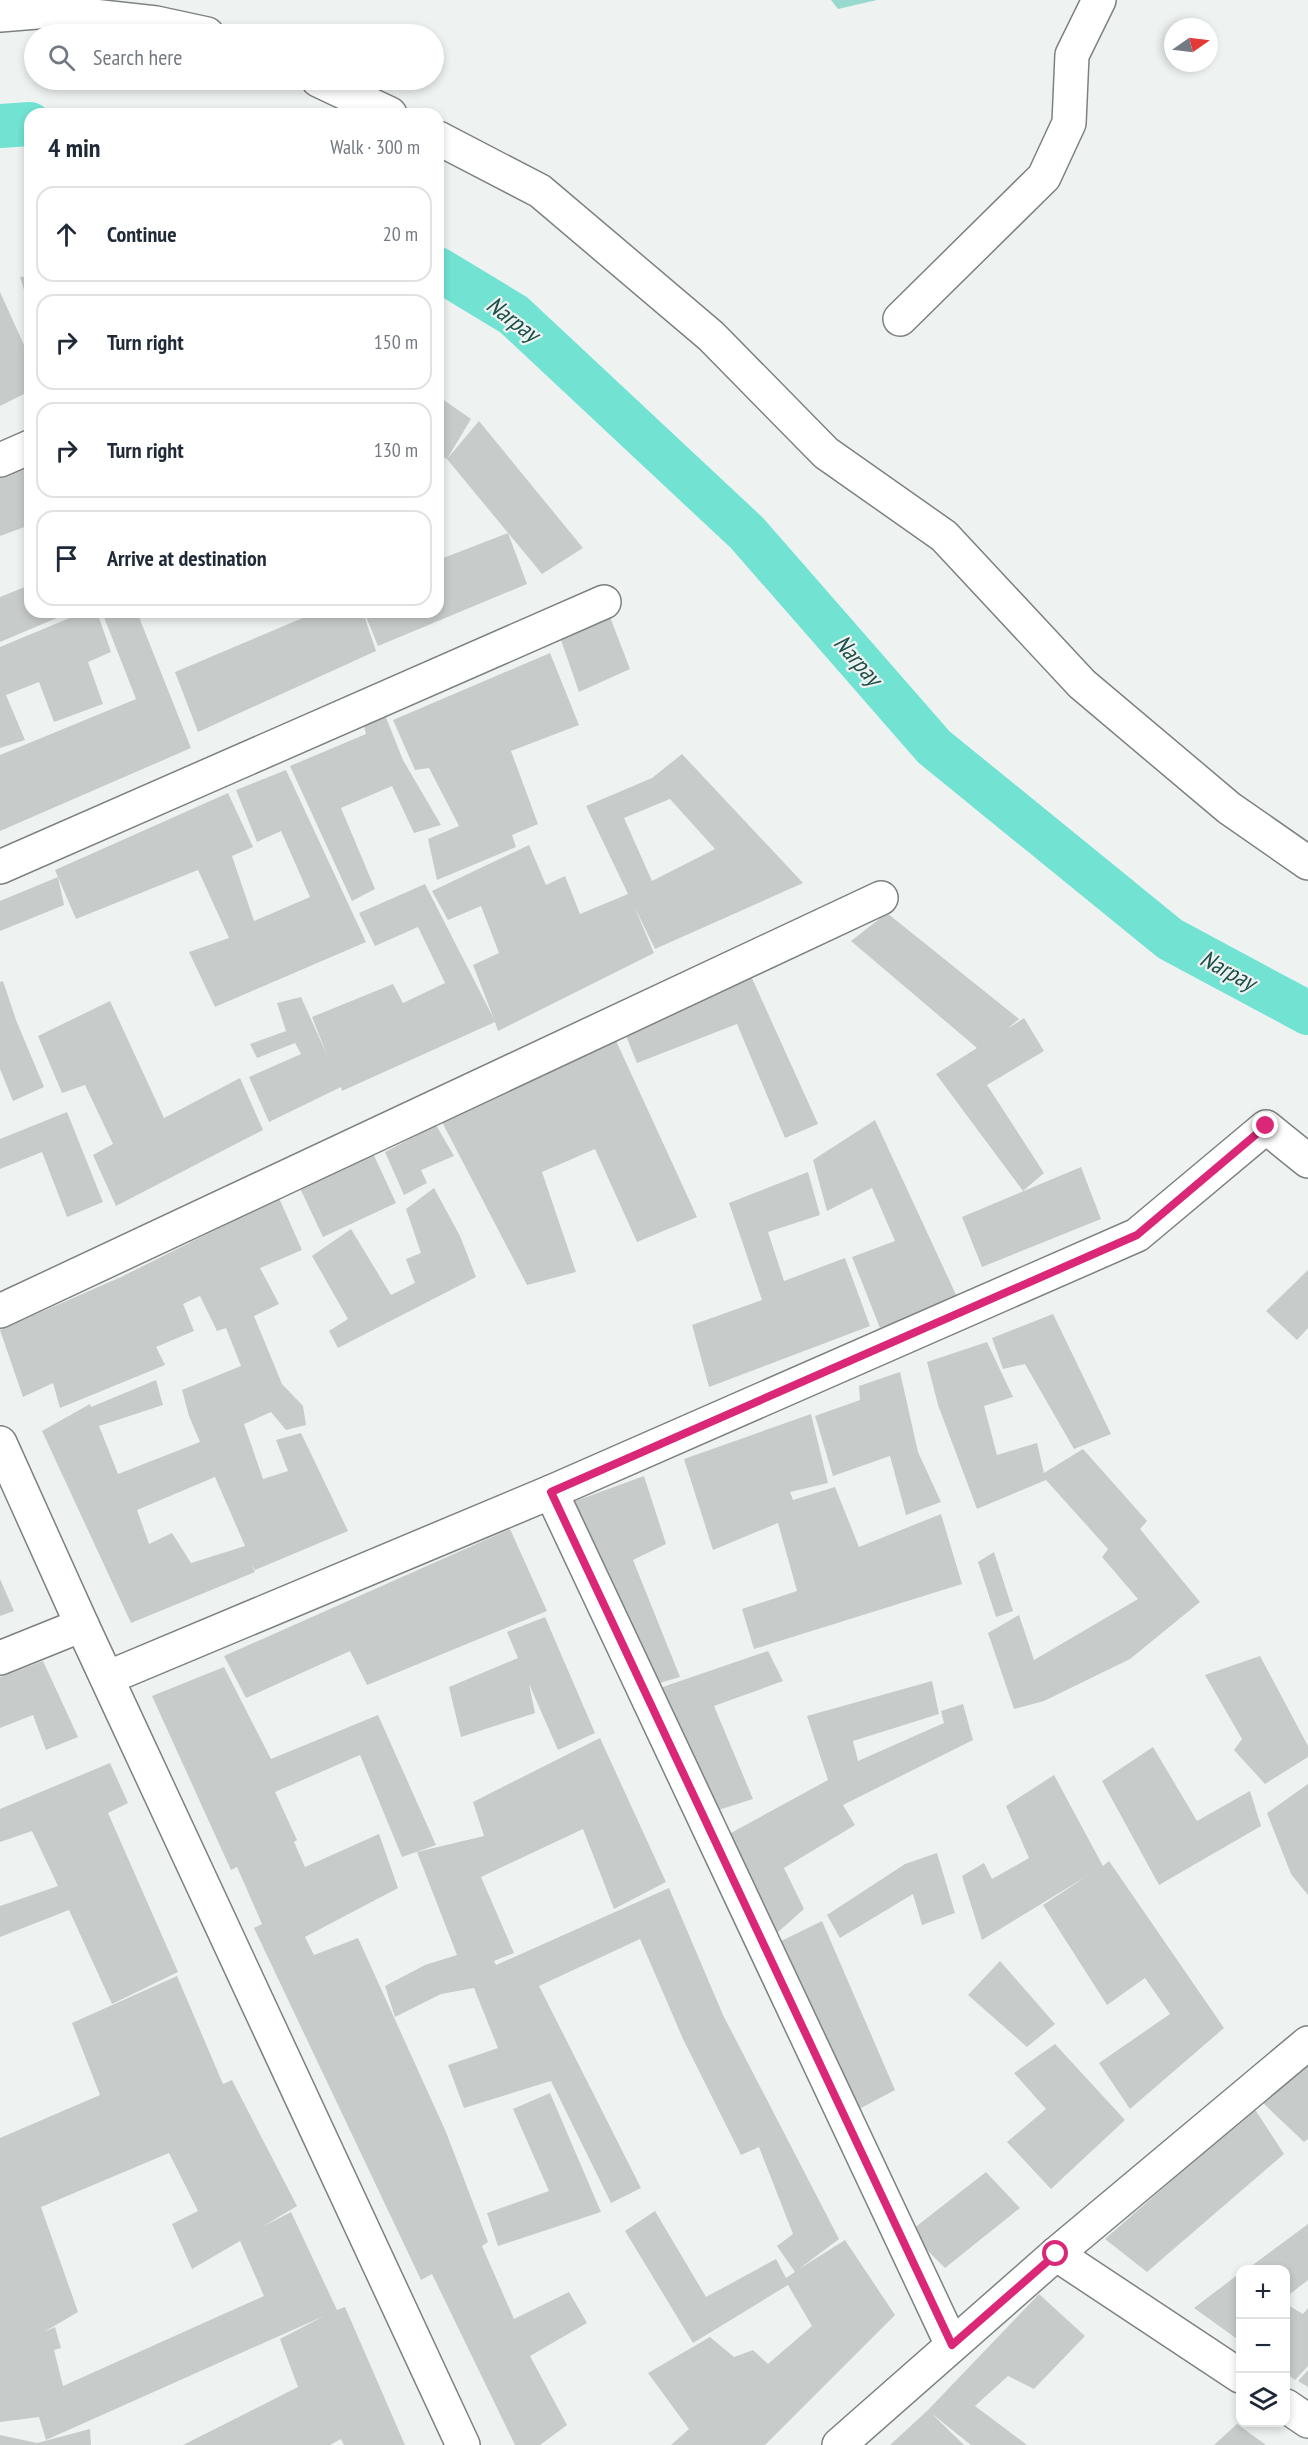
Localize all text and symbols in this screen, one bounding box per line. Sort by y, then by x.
north arrow [1164,18,1218,72]
search box [24,24,444,90]
icon: search [45,41,78,74]
text: Search here [93,43,182,71]
text: 4 min [48,131,101,164]
text: Walk · 300 m [330,134,420,160]
icon: ahead [50,218,83,251]
text: Continue [107,220,177,248]
text: 20 m [383,221,418,247]
water label: Narpay [480,289,548,351]
icon: right [50,326,83,359]
text: Turn right [107,328,184,356]
text: 150 m [374,329,418,355]
icon: right [50,434,83,467]
text: Turn right [107,436,184,464]
text: 130 m [374,437,418,463]
icon: arrive [50,542,83,575]
text: Arrive at destination [107,544,267,572]
water label: Narpay [827,628,891,694]
water label: Narpay [1195,943,1264,999]
route end [1252,1112,1278,1138]
route start [1042,2240,1068,2266]
map controls [1236,2265,1290,2427]
button: + [1236,2265,1290,2319]
button: − [1236,2319,1290,2373]
button: layers [1236,2373,1290,2427]

